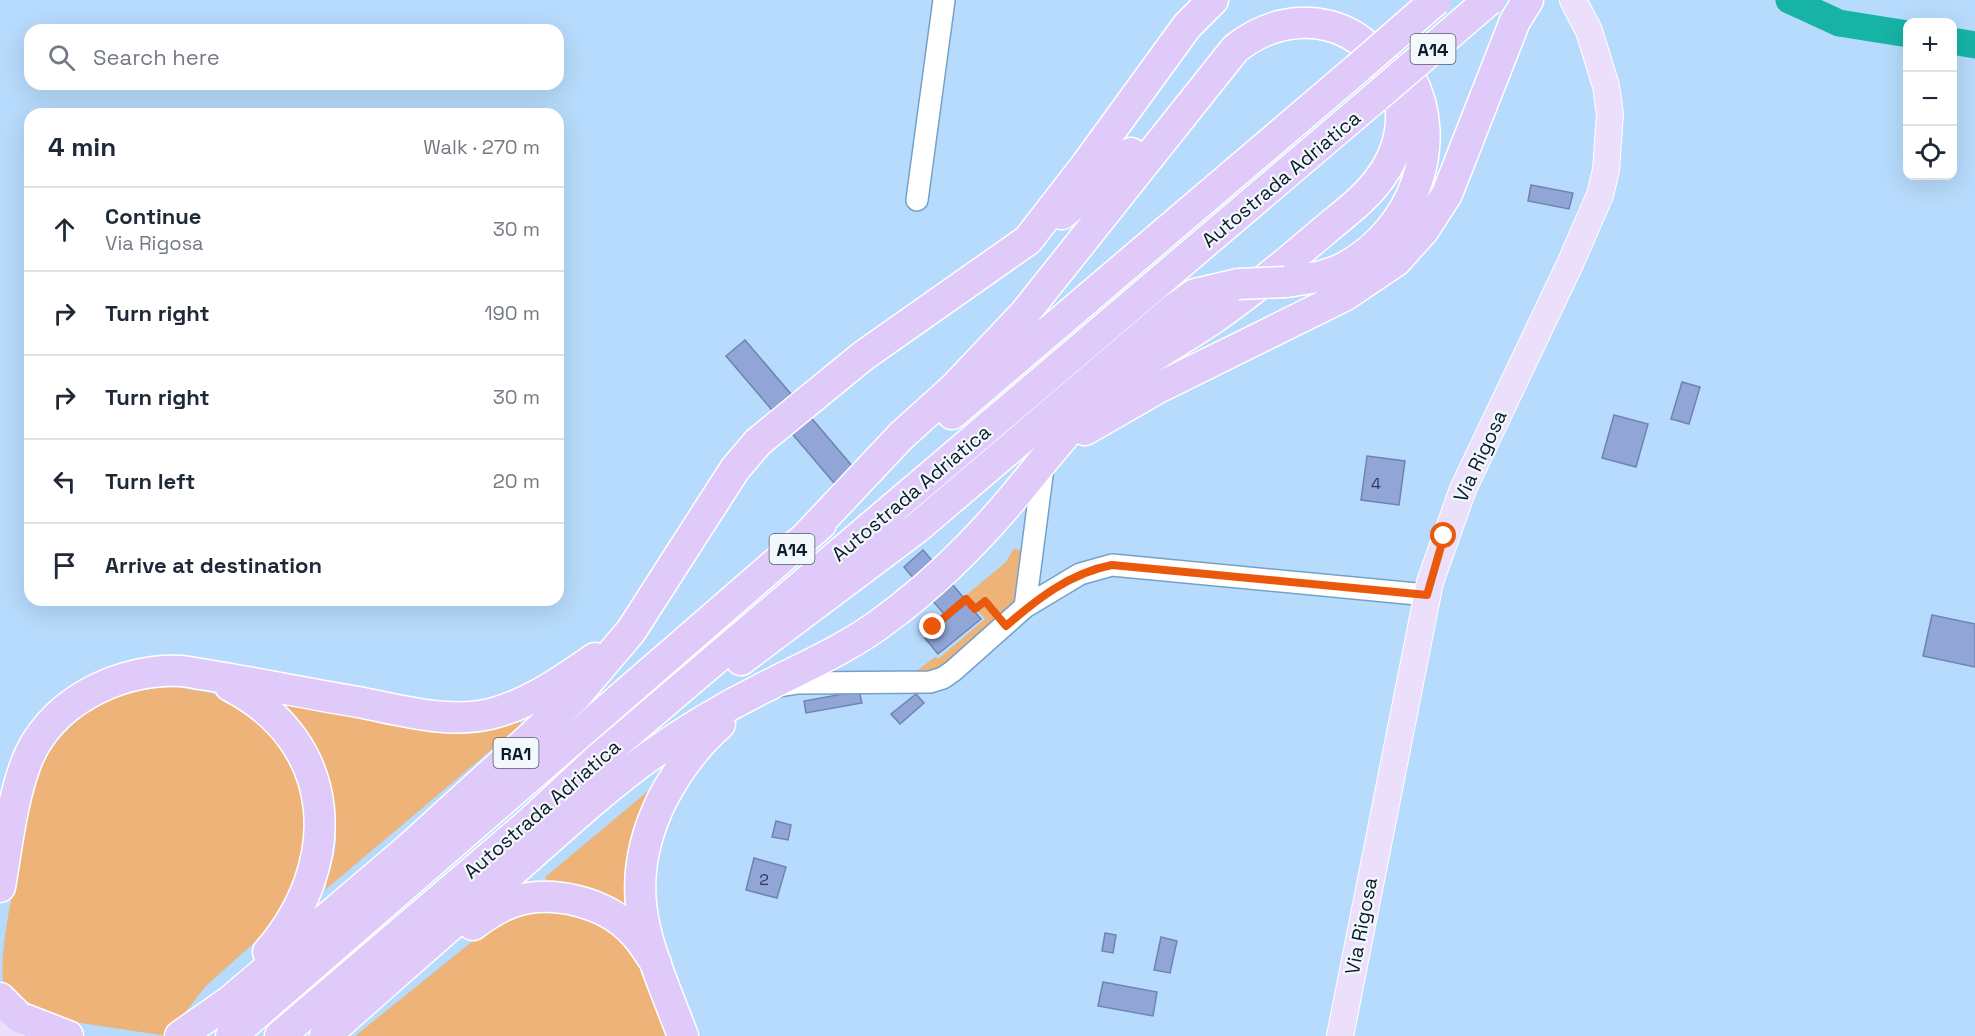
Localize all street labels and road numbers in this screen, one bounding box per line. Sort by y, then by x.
road number: A14 [1410,34,1456,64]
street label: Autostrada Adriatica [1196,105,1366,253]
street label: Via Rigosa [1447,406,1513,506]
street label: Autostrada Adriatica [826,419,996,567]
road number: A14 [770,534,814,564]
street label: Autostrada Adriatica [458,734,626,884]
road number: RA1 [494,738,538,768]
street label: Via Rigosa [1339,875,1383,977]

